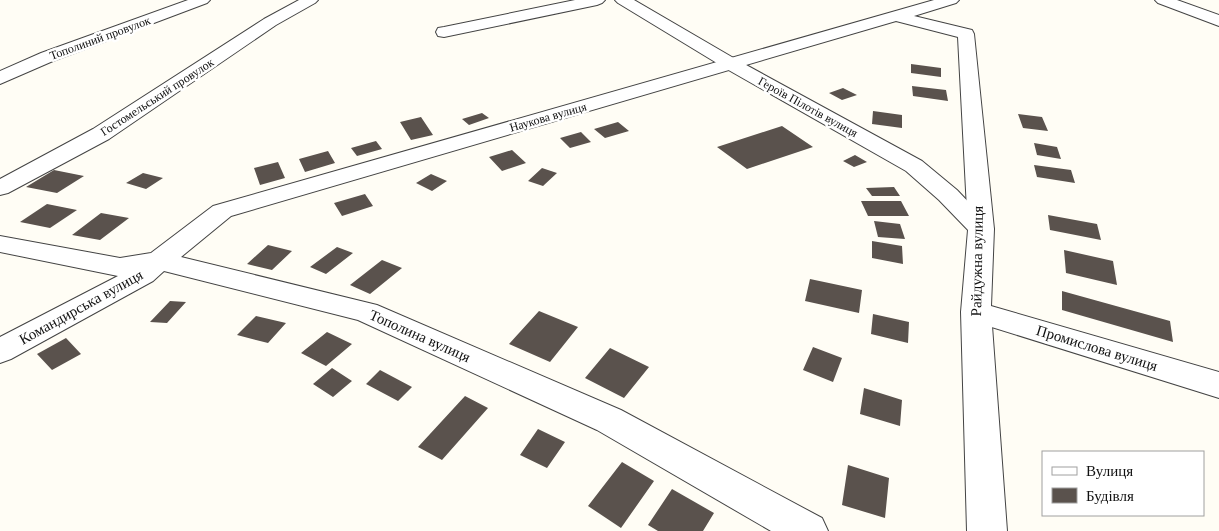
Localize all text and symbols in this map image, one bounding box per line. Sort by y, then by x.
street label: Тополиний провулок [48,13,153,63]
street label: Гостомельський провулок [98,55,216,139]
street label: Героїв Пілотів вулиця [756,74,861,140]
street label: Наукова вулиця [508,99,589,135]
street label: Райдужна вулиця [968,205,986,316]
street label: Командирська вулиця [17,266,146,348]
street label: Тополина вулиця [367,307,473,365]
street label: Промислова вулиця [1034,322,1160,374]
legend [1042,451,1204,516]
text: Вулиця [1086,463,1133,479]
text: Будівля [1086,488,1134,504]

